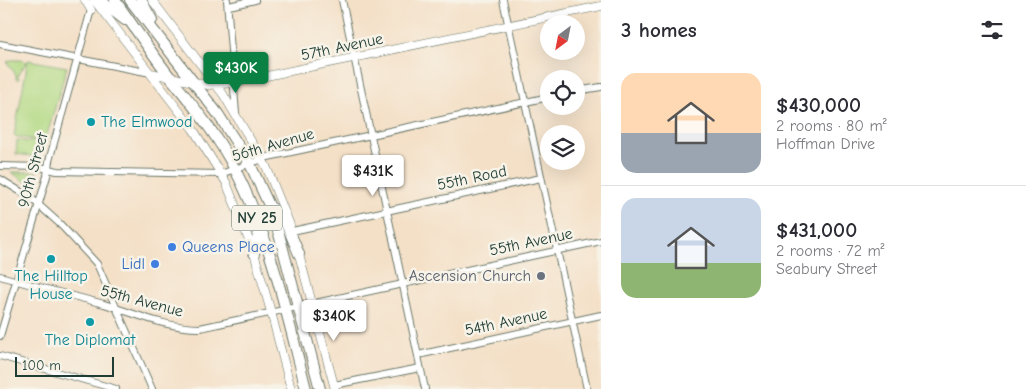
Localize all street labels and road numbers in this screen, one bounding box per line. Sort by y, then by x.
street label: 57th Avenue [299,30,385,64]
street label: 56th Avenue [230,125,316,165]
street label: 90th Street [14,130,52,209]
street label: 55th Road [436,162,508,194]
road number: NY 25 [232,206,282,230]
street label: 55th Avenue [488,224,574,260]
street label: 55th Avenue [99,281,185,321]
street label: 54th Avenue [463,305,549,339]

